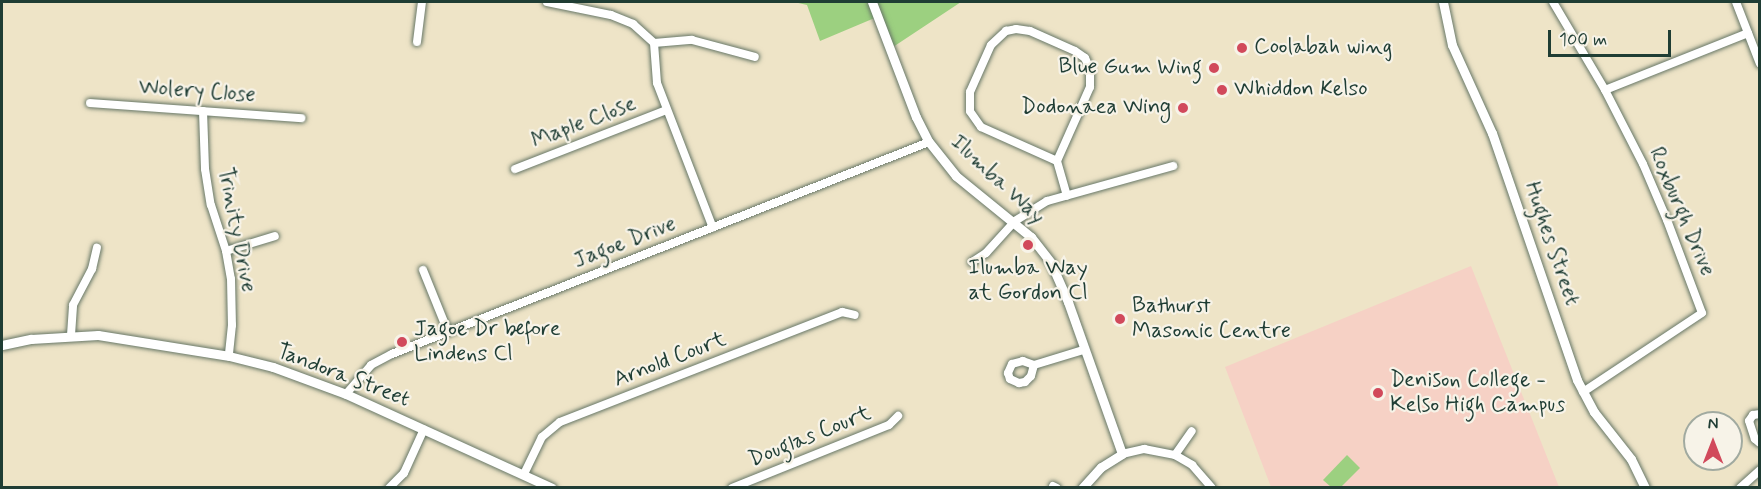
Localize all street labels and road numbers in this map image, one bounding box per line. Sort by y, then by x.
street label: Wolery Close [136,75,258,109]
street label: Maple Close [528,91,640,155]
street label: Ilumba Way [944,130,1050,230]
street label: Roxburgh Drive [1642,144,1720,280]
street label: Trinity Drive [211,166,261,294]
street label: Hughes Street [1517,177,1585,311]
street label: Jagoe Drive [570,211,680,275]
street label: Arnold Court [611,327,729,393]
street label: Tandora Street [271,338,415,414]
street label: Douglas Court [745,401,875,473]

